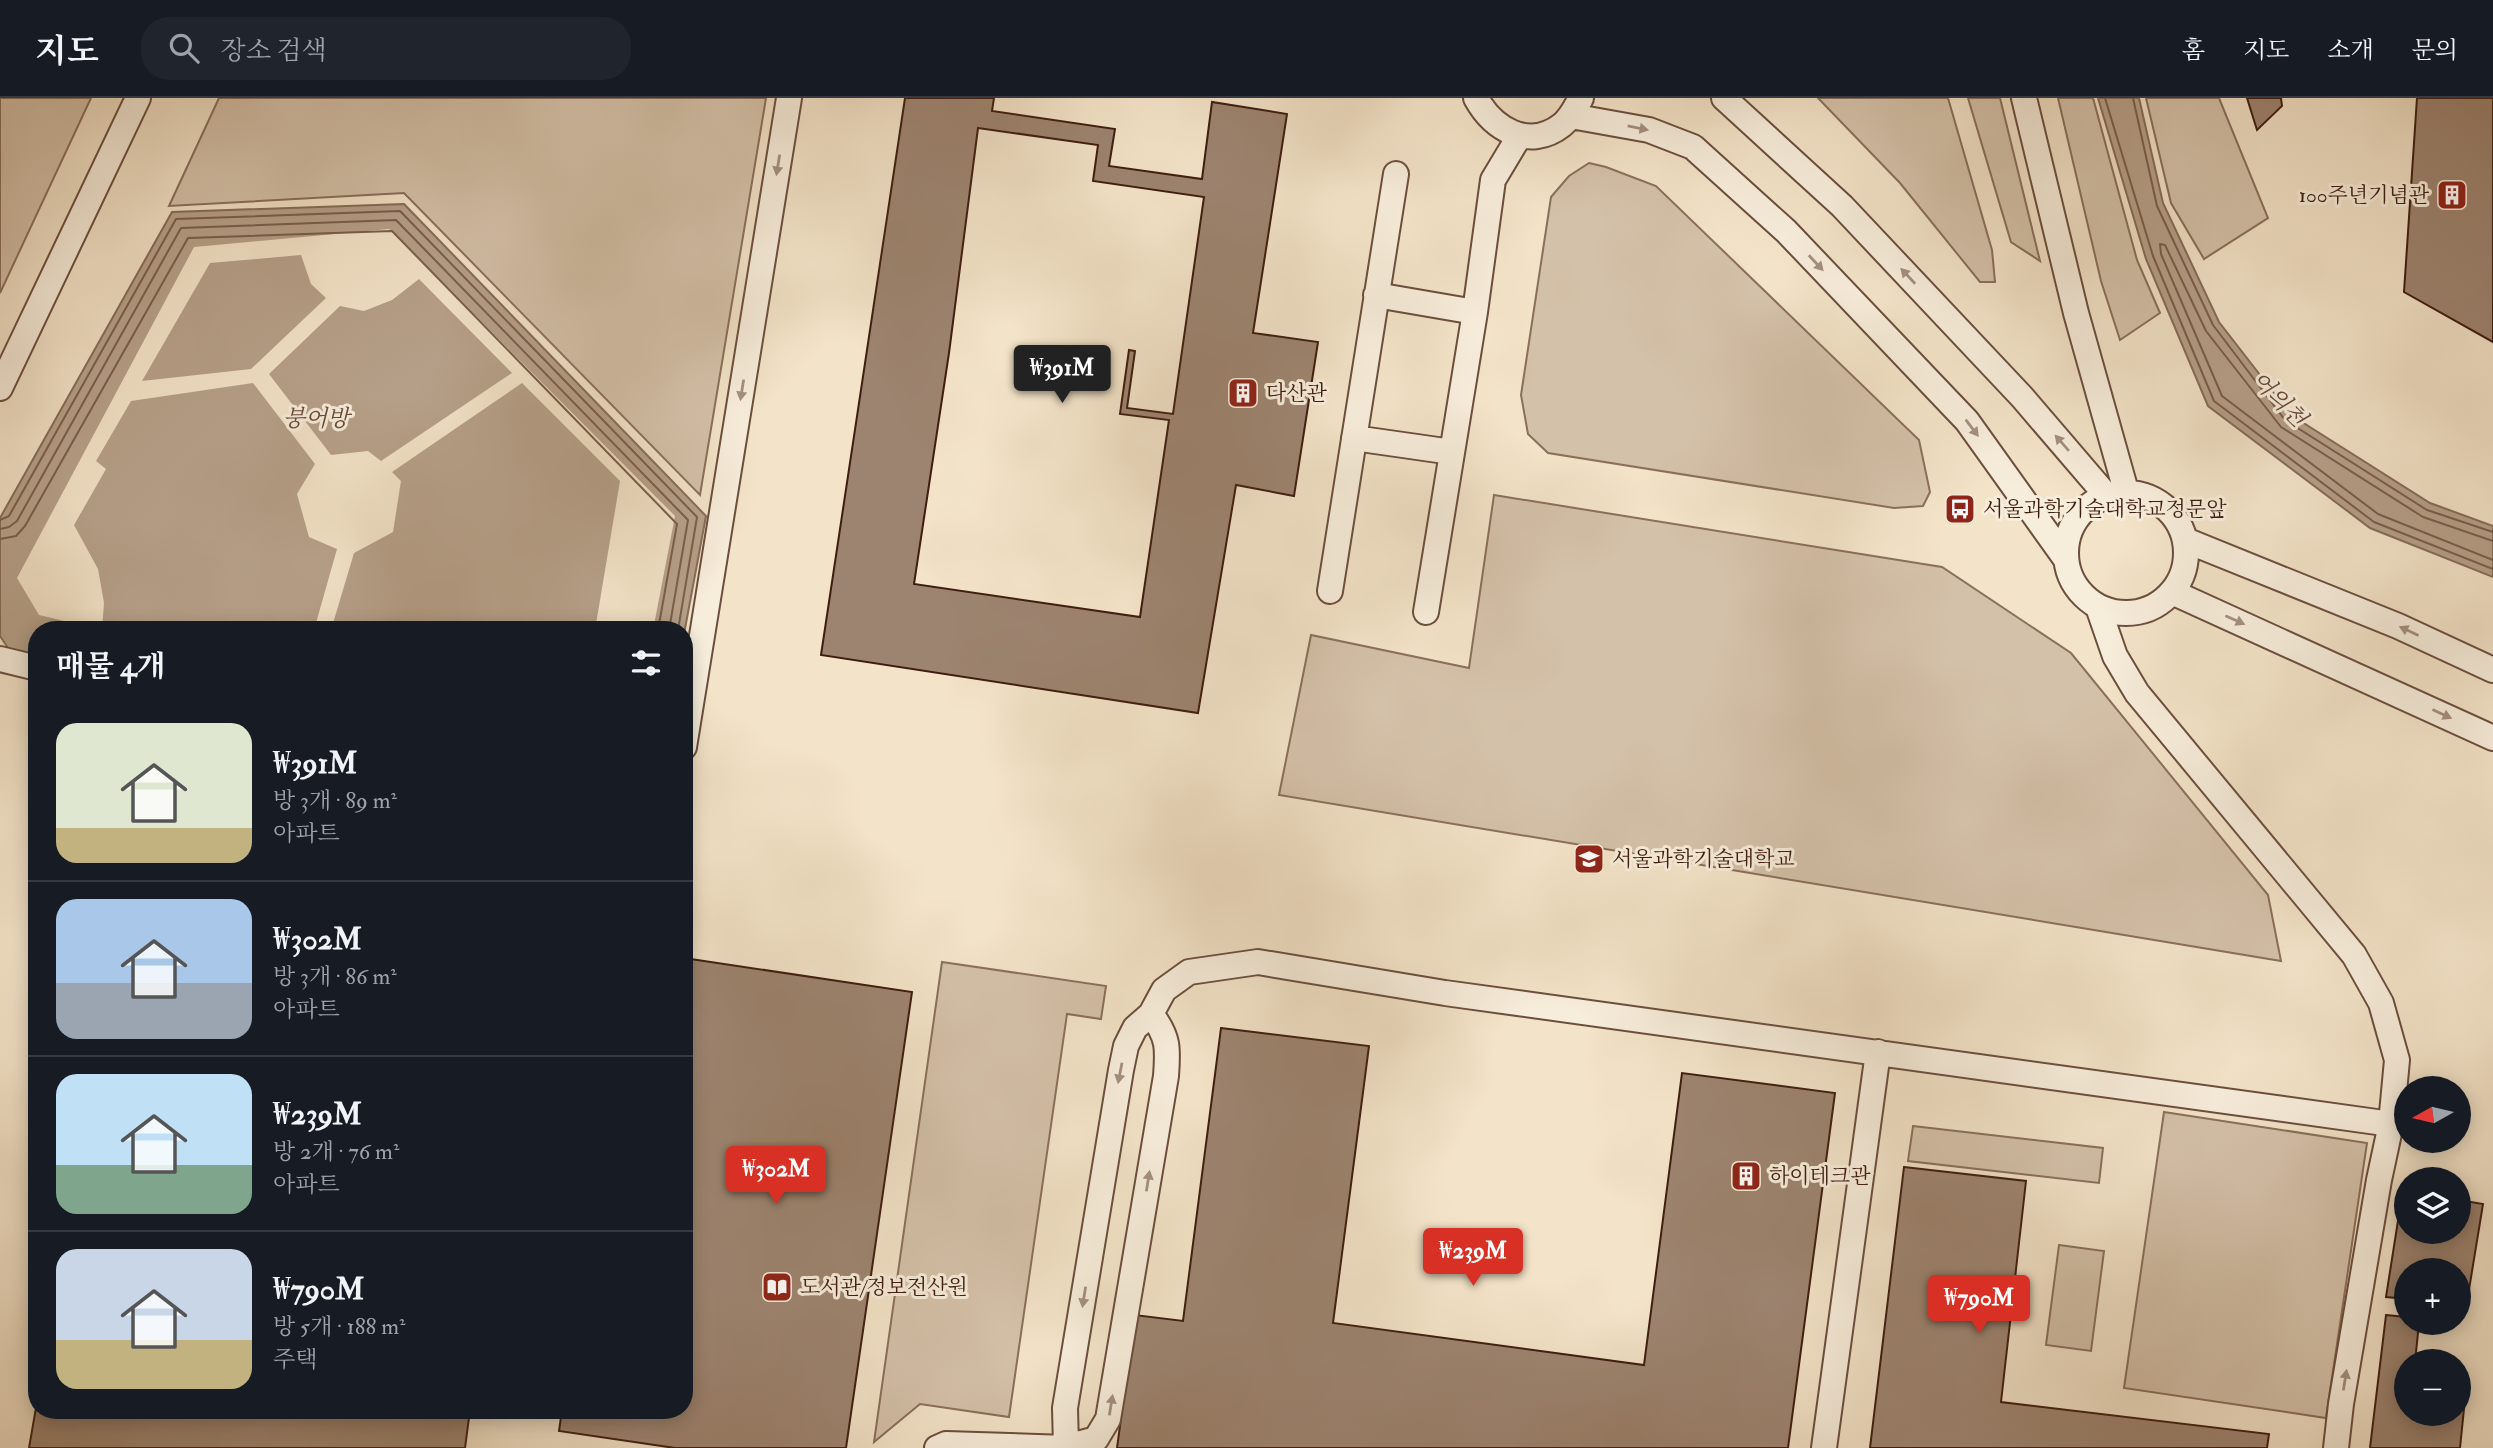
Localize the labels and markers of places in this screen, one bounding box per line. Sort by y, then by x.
building icon: 100주년기념관 [2435,178,2469,212]
place label: 100주년기념관 [2299,182,2430,209]
pin: ₩391M [1013,345,1111,405]
building icon: 다산관 [1226,376,1260,410]
place label: 다산관 [1266,380,1328,407]
bus stop icon: 서울과학기술대학교정문앞 [1943,492,1977,526]
place label: 서울과학기술대학교정문앞 [1983,496,2227,523]
school or university icon: 서울과학기술대학교 [1572,842,1606,876]
place label: 서울과학기술대학교 [1612,846,1795,873]
pin: ₩302M [727,1146,825,1206]
building icon: 하이테크관 [1729,1159,1763,1193]
place label: 하이테크관 [1769,1163,1871,1190]
pin: ₩239M [1424,1228,1522,1288]
library icon: 도서관/정보전산원 [760,1270,794,1304]
place label: 도서관/정보전산원 [800,1274,968,1301]
pin: ₩790M [1930,1276,2028,1335]

